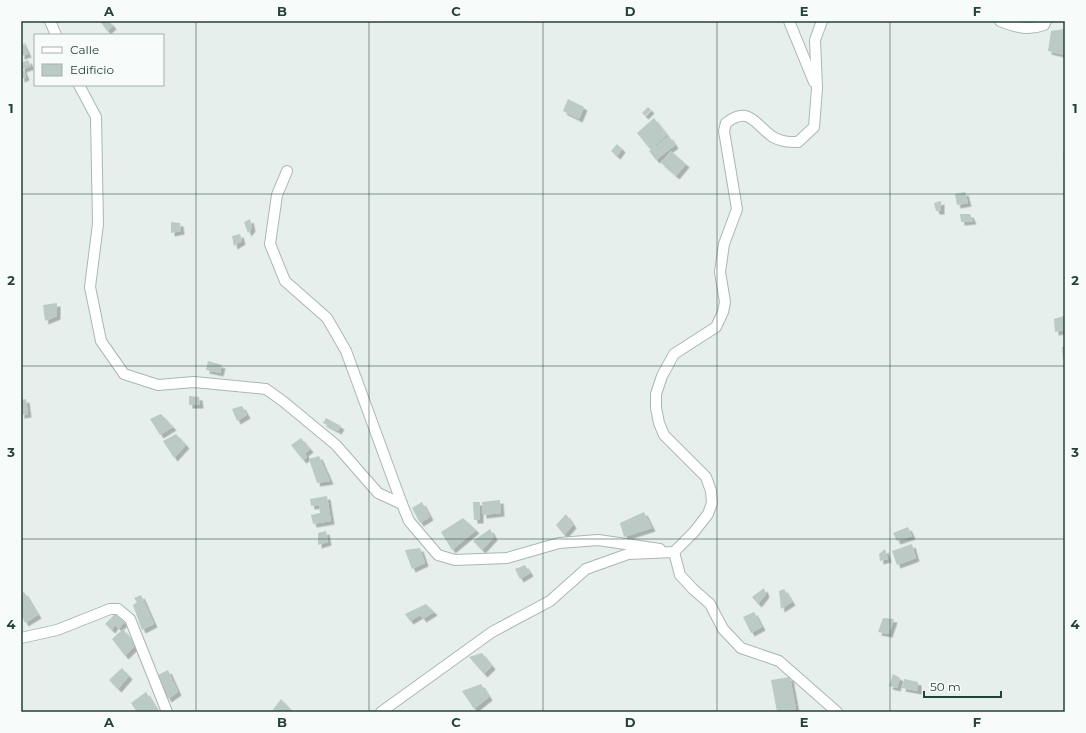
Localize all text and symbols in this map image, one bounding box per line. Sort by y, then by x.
text: A [103,3,115,19]
text: B [277,3,287,19]
text: C [451,3,461,19]
text: D [625,3,636,19]
text: E [800,3,809,19]
text: F [973,3,981,19]
legend [34,34,164,86]
text: Calle [70,42,99,57]
text: Edificio [70,62,114,77]
text: 1 [8,100,14,116]
text: 1 [1072,100,1078,116]
text: 2 [7,272,15,288]
text: 2 [1071,272,1079,288]
text: 3 [6,444,15,460]
text: 3 [1070,444,1079,460]
text: 4 [7,616,16,632]
text: 4 [1071,616,1080,632]
scale bar [924,673,1001,699]
text: 50 m [930,679,961,694]
text: A [103,714,115,730]
text: B [277,714,287,730]
text: C [451,714,461,730]
text: D [625,714,636,730]
text: E [800,714,809,730]
text: F [973,714,981,730]

